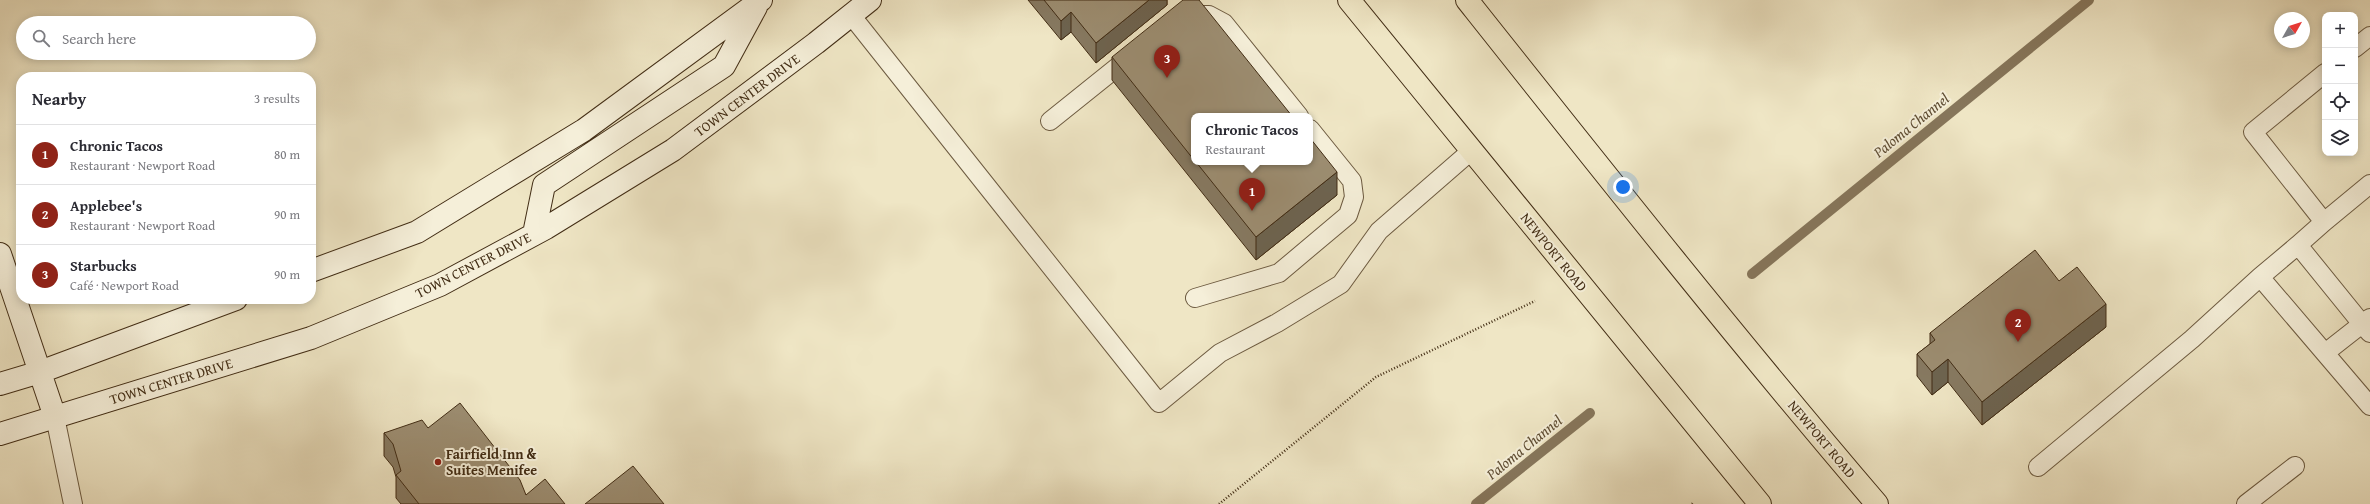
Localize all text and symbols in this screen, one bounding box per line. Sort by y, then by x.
north arrow [2274,12,2310,48]
map controls [2322,12,2358,156]
button: + [2322,12,2358,48]
search box [16,16,316,60]
icon: search [30,27,52,49]
text: Search here [62,28,136,49]
pin: 3 [1154,45,1180,78]
button: − [2322,48,2358,84]
street label: TOWN CENTER DRIVE [690,49,804,141]
button: locate [2322,84,2358,120]
text: Nearby [32,86,86,111]
water label: Paloma Channel [1868,88,1954,163]
text: 3 results [254,89,300,108]
popup [1191,113,1313,165]
text: Chronic Tacos [1205,119,1299,140]
button: layers [2322,120,2358,156]
text: Chronic Tacos [70,135,163,156]
text: Restaurant [1205,140,1265,159]
text: 1 [42,145,48,164]
text: 80 m [274,145,300,164]
text: Restaurant · Newport Road [70,156,215,175]
your location [1613,177,1633,197]
pin: 1 [1239,178,1265,211]
text: Applebee's [70,195,142,216]
text: 2 [42,205,48,224]
text: 90 m [274,205,300,224]
street label: NEWPORT ROAD [1516,208,1592,296]
text: Restaurant · Newport Road [70,216,215,235]
street label: TOWN CENTER DRIVE [412,227,534,303]
text: Starbucks [70,255,137,276]
text: 3 [42,265,48,284]
text: 90 m [274,265,300,284]
text: Café · Newport Road [70,276,179,295]
pin: 2 [2005,309,2031,342]
street label: TOWN CENTER DRIVE [107,353,235,409]
street label: NEWPORT ROAD [1783,396,1861,482]
water label: Paloma Channel [1481,410,1567,485]
place label: Fairfield Inn & Suites Menifee [446,444,537,480]
marker: Fairfield Inn & Suites Menifee [433,457,443,467]

